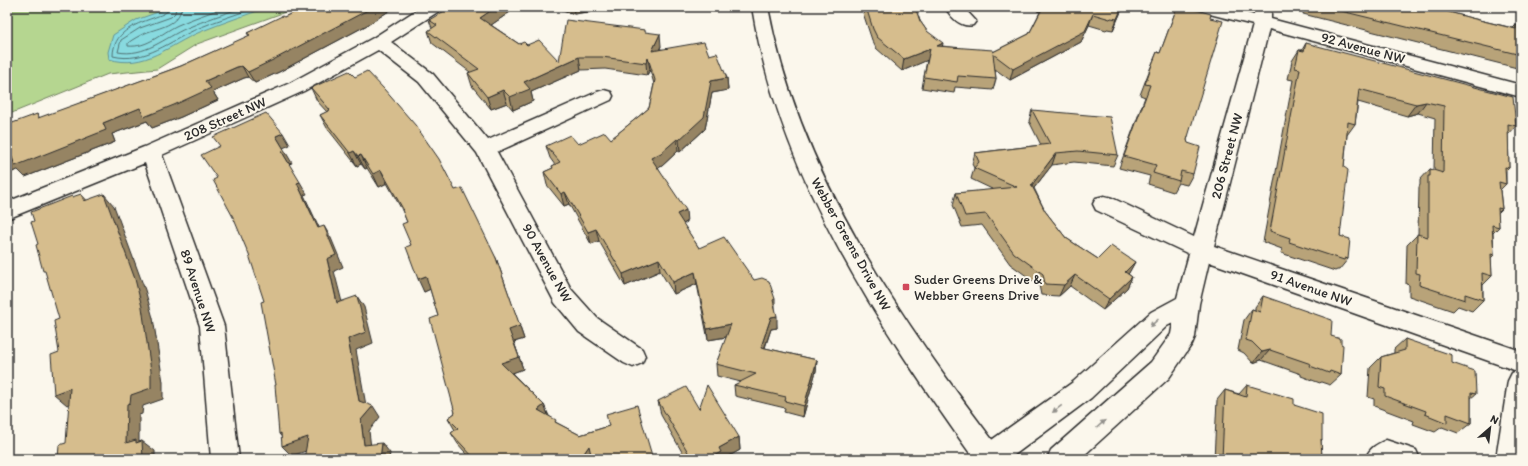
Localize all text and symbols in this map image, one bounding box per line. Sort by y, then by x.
street label: 92 Avenue NW [1319,29,1407,67]
street label: 208 Street NW [181,93,269,145]
street label: 206 Street NW [1207,111,1247,201]
street label: Webber Greens Drive NW [807,174,895,314]
street label: 90 Avenue NW [518,221,576,305]
street label: 89 Avenue NW [177,247,219,335]
street label: 91 Avenue NW [1268,266,1354,310]
place label: Suder Greens Drive & Webber Greens Drive [914,271,1042,304]
marker: Suder Greens Drive & Webber Greens Drive [901,282,911,292]
one-way arrow [1149,318,1159,328]
one-way arrow [1051,405,1062,413]
north arrow [1470,408,1510,448]
text: N [1488,412,1501,427]
one-way arrow [1096,419,1106,428]

